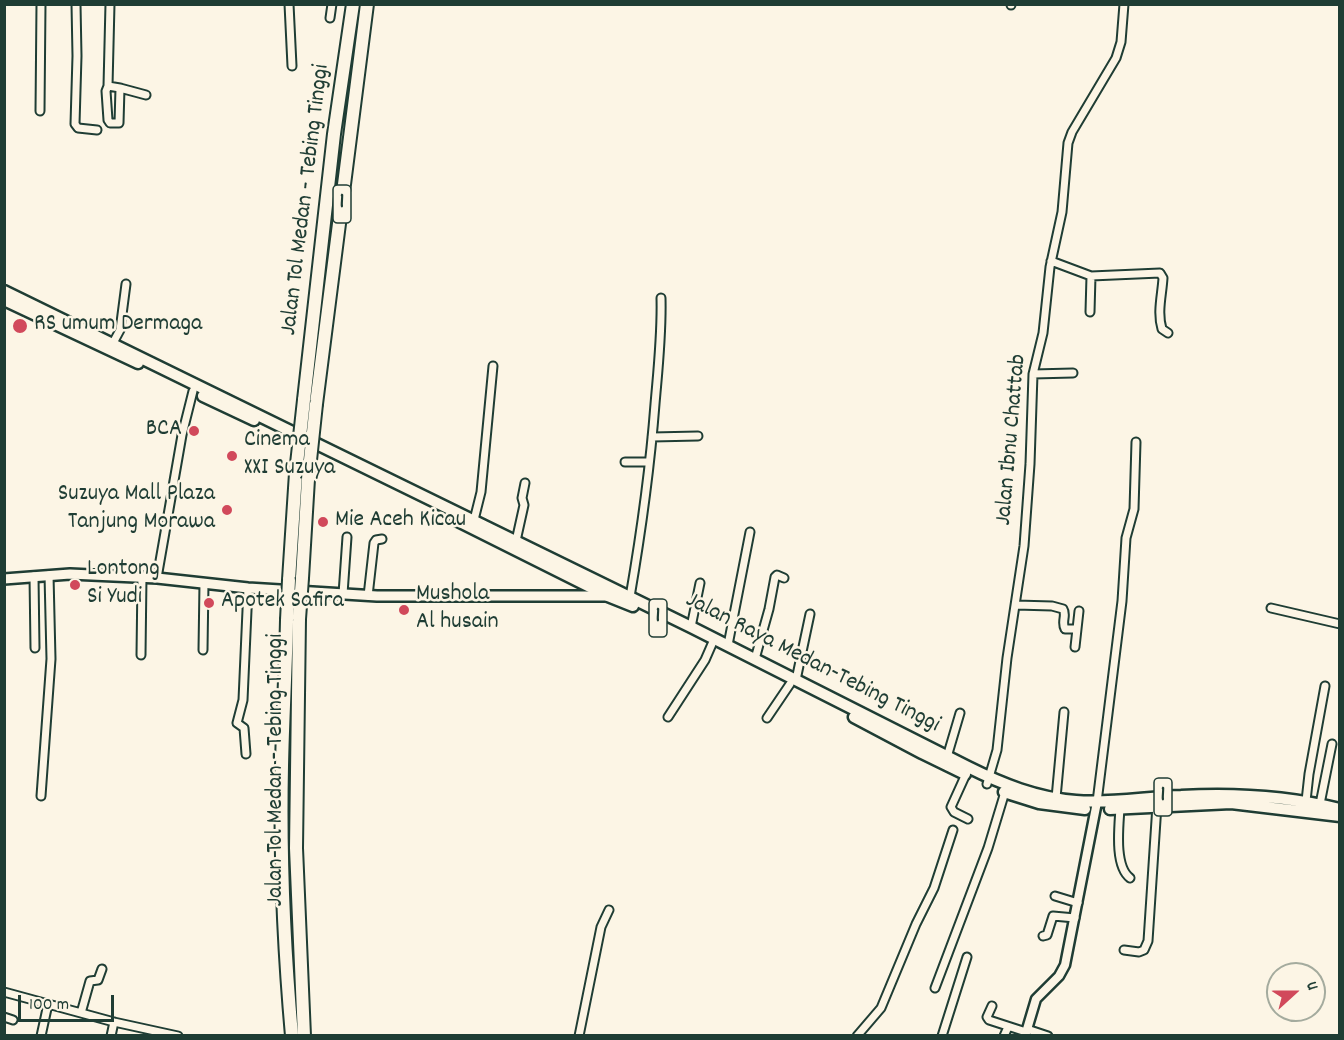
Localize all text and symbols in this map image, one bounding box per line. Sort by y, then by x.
street label: Jalan Tol Medan - Tebing Tinggi [276,63,338,337]
road number: 1 [333,185,351,223]
place label: RS umum Dermaga [34,312,202,340]
marker: RS umum Dermaga [11,317,29,335]
street label: Jalan Ibnu Chattab [991,353,1035,527]
place label: BCA [146,417,182,445]
marker: BCA [187,424,201,438]
place label: Cinema XXI Suzuya [244,428,335,484]
marker: Cinema XXI Suzuya [225,449,239,463]
place label: Suzuya Mall Plaza Tanjung Morawa [58,482,215,538]
marker: Suzuya Mall Plaza Tanjung Morawa [220,503,234,517]
place label: Mie Aceh Kicau [335,508,466,536]
marker: Mie Aceh Kicau [316,515,330,529]
place label: Lontong Si Yudi [87,557,160,613]
marker: Lontong Si Yudi [68,578,82,592]
place label: Mushola Al husain [416,582,498,638]
street label: Jalan Raya Medan-Tebing Tinggi [680,587,944,741]
place label: Apotek Safira [221,589,344,617]
marker: Apotek Safira [202,596,216,610]
road number: 1 [649,599,667,637]
marker: Mushola Al husain [397,603,411,617]
street label: Jalan Tol Medan - Tebing Tinggi [264,634,292,906]
road number: 1 [1154,778,1172,816]
north arrow [1266,962,1326,1022]
text: U [1299,978,1324,994]
scale bar [21,983,117,1021]
text: 100 m [29,993,69,1018]

